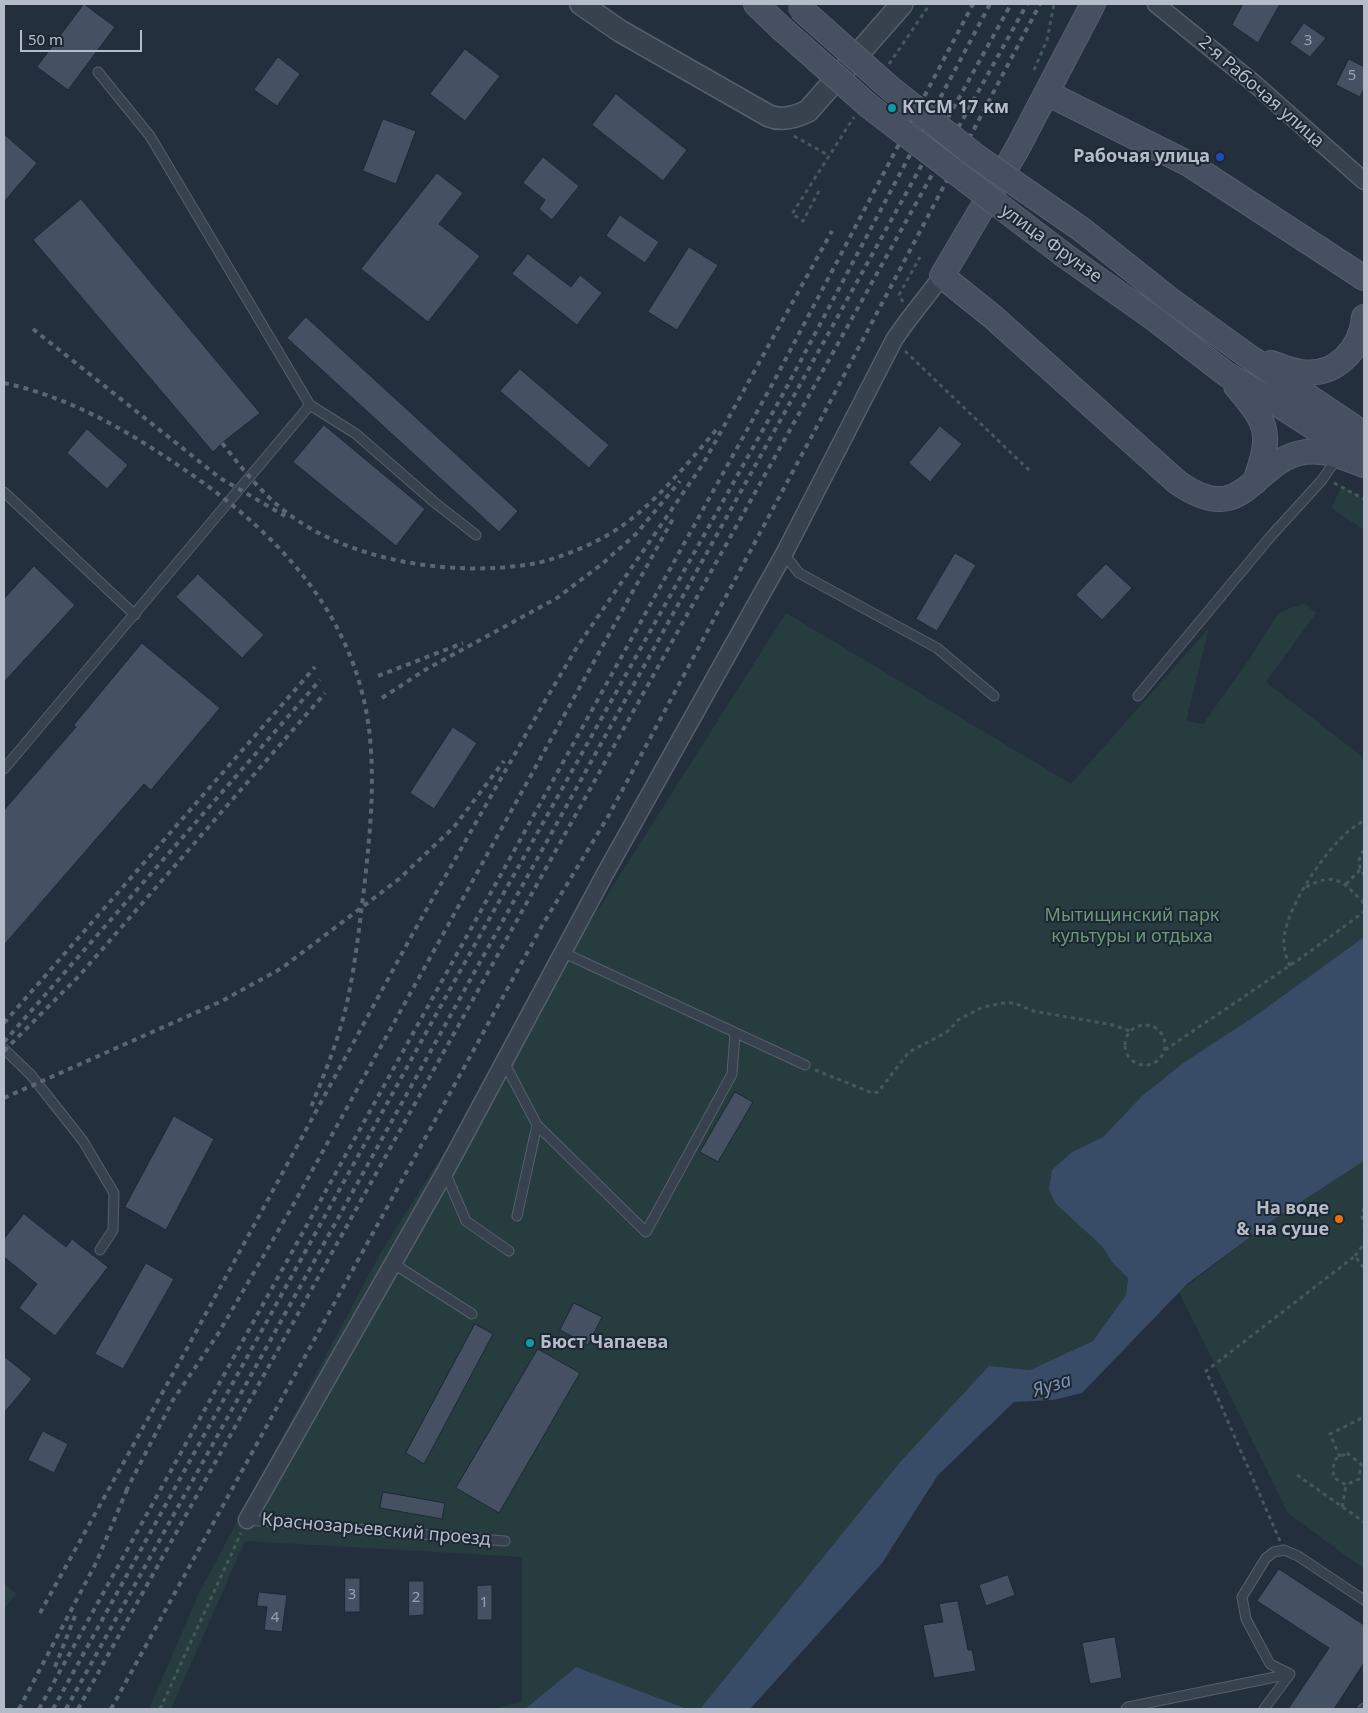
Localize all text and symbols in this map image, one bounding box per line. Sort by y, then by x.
scale bar [22,20,145,52]
text: 50 m [28,29,63,49]
street label: 2-я Рабочая улица [1194,32,1328,152]
house number: 3 [1304,32,1312,50]
house number: 5 [1348,67,1356,85]
place label: КТСМ 17 км [902,97,1009,119]
marker: КТСМ 17 км [886,102,898,114]
place label: Рабочая улица [1073,146,1210,168]
marker: Рабочая улица [1214,151,1226,163]
street label: улица Фрунзе [996,200,1106,288]
park label: Мытищинский парк культуры и отдыха [1045,905,1219,948]
place label: На воде & на суше [1236,1198,1329,1240]
marker: На воде & на суше [1333,1213,1345,1225]
place label: Бюст Чапаева [540,1332,668,1354]
marker: Бюст Чапаева [524,1337,536,1349]
water label: Яуза [1030,1369,1074,1403]
street label: Краснозарьевский проезд [260,1509,492,1551]
house number: 3 [348,1586,356,1604]
house number: 2 [412,1589,420,1607]
house number: 1 [480,1594,488,1612]
house number: 4 [271,1609,279,1627]

